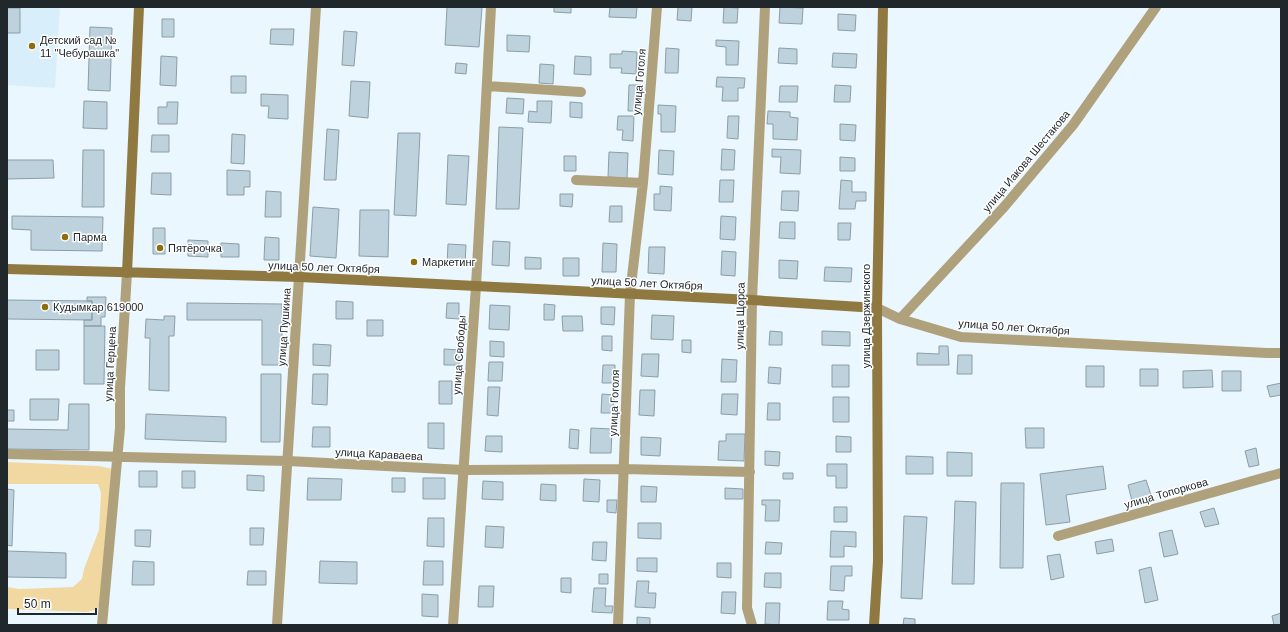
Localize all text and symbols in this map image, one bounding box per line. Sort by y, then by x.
place label: Детский сад № 11 "Чебурашка" [40,34,119,59]
marker: Детский сад № 11 "Чебурашка" [27,41,37,51]
street label: улица Гоголя [630,48,648,116]
street label: улица Иакова Шестакова [980,107,1073,214]
place label: Парма [73,231,108,243]
marker: Парма [60,232,70,242]
place label: Пятёрочка [168,242,223,254]
marker: Пятёрочка [155,243,165,253]
place label: Маркетинг [422,256,475,268]
marker: Маркетинг [409,257,419,267]
street label: улица 50 лет Октября [268,259,380,275]
street label: улица Дзержинского [860,264,872,368]
street label: улица 50 лет Октября [591,274,703,292]
street label: улица Щорса [733,281,747,350]
street label: улица Пушкина [275,286,293,367]
place label: Кудымкар 619000 [53,301,143,313]
marker: Кудымкар 619000 [40,302,50,312]
street label: улица Свободы [450,315,468,395]
street label: улица 50 лет Октября [958,317,1070,337]
street label: улица Герцена [102,325,118,402]
street label: улица Гоголя [607,369,621,437]
street label: улица Караваева [335,446,424,462]
street label: улица Топоркова [1123,475,1210,511]
scale bar [18,590,96,616]
text: 50 m [24,597,51,611]

